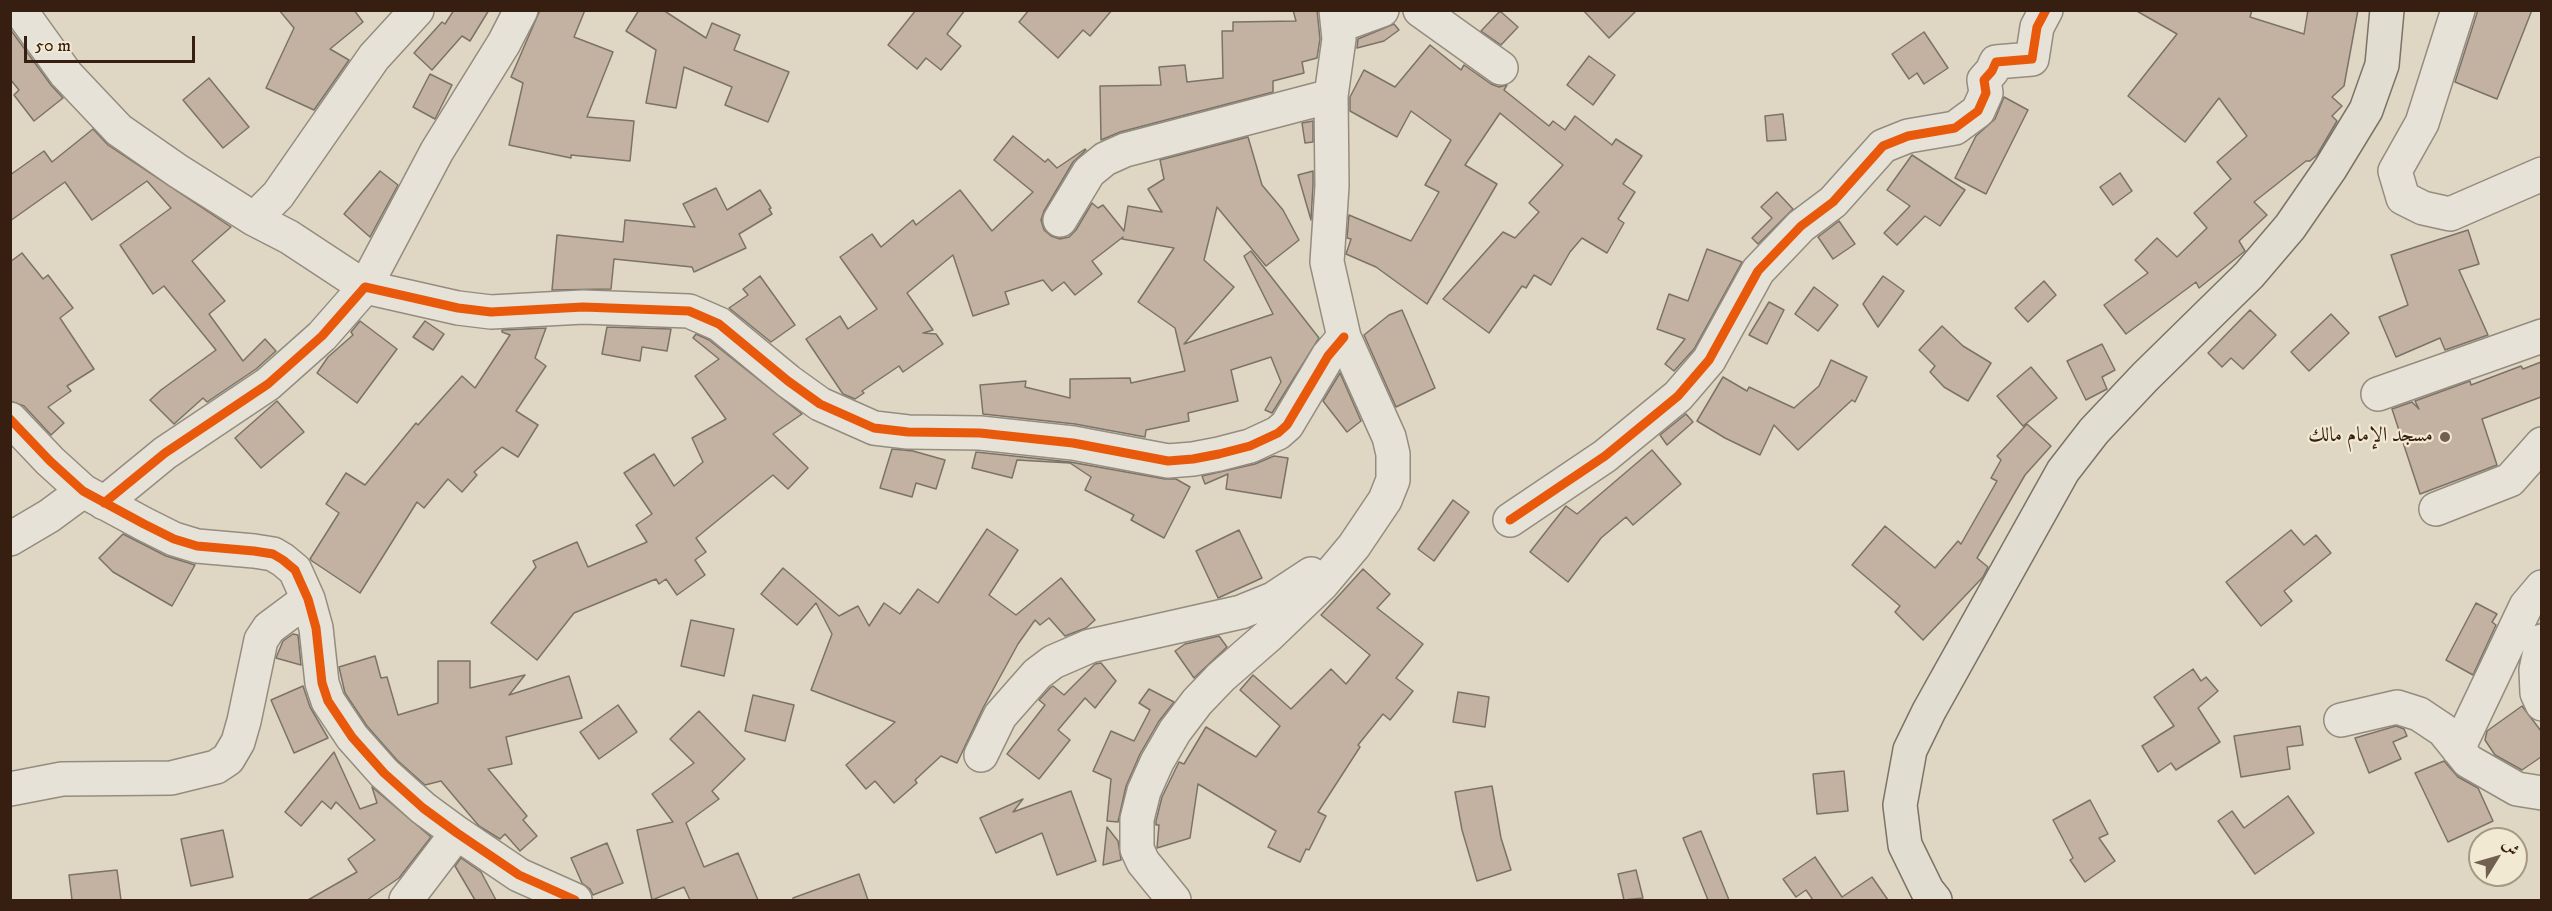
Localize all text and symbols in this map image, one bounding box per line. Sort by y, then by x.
scale bar [27,24,198,62]
text: 50 m [35,35,71,57]
place label: مسجد الإمام مالك [2308,424,2433,450]
marker: مسجد الإمام مالك [2438,430,2452,444]
north arrow [2468,827,2528,887]
text: ش [2498,835,2524,860]

